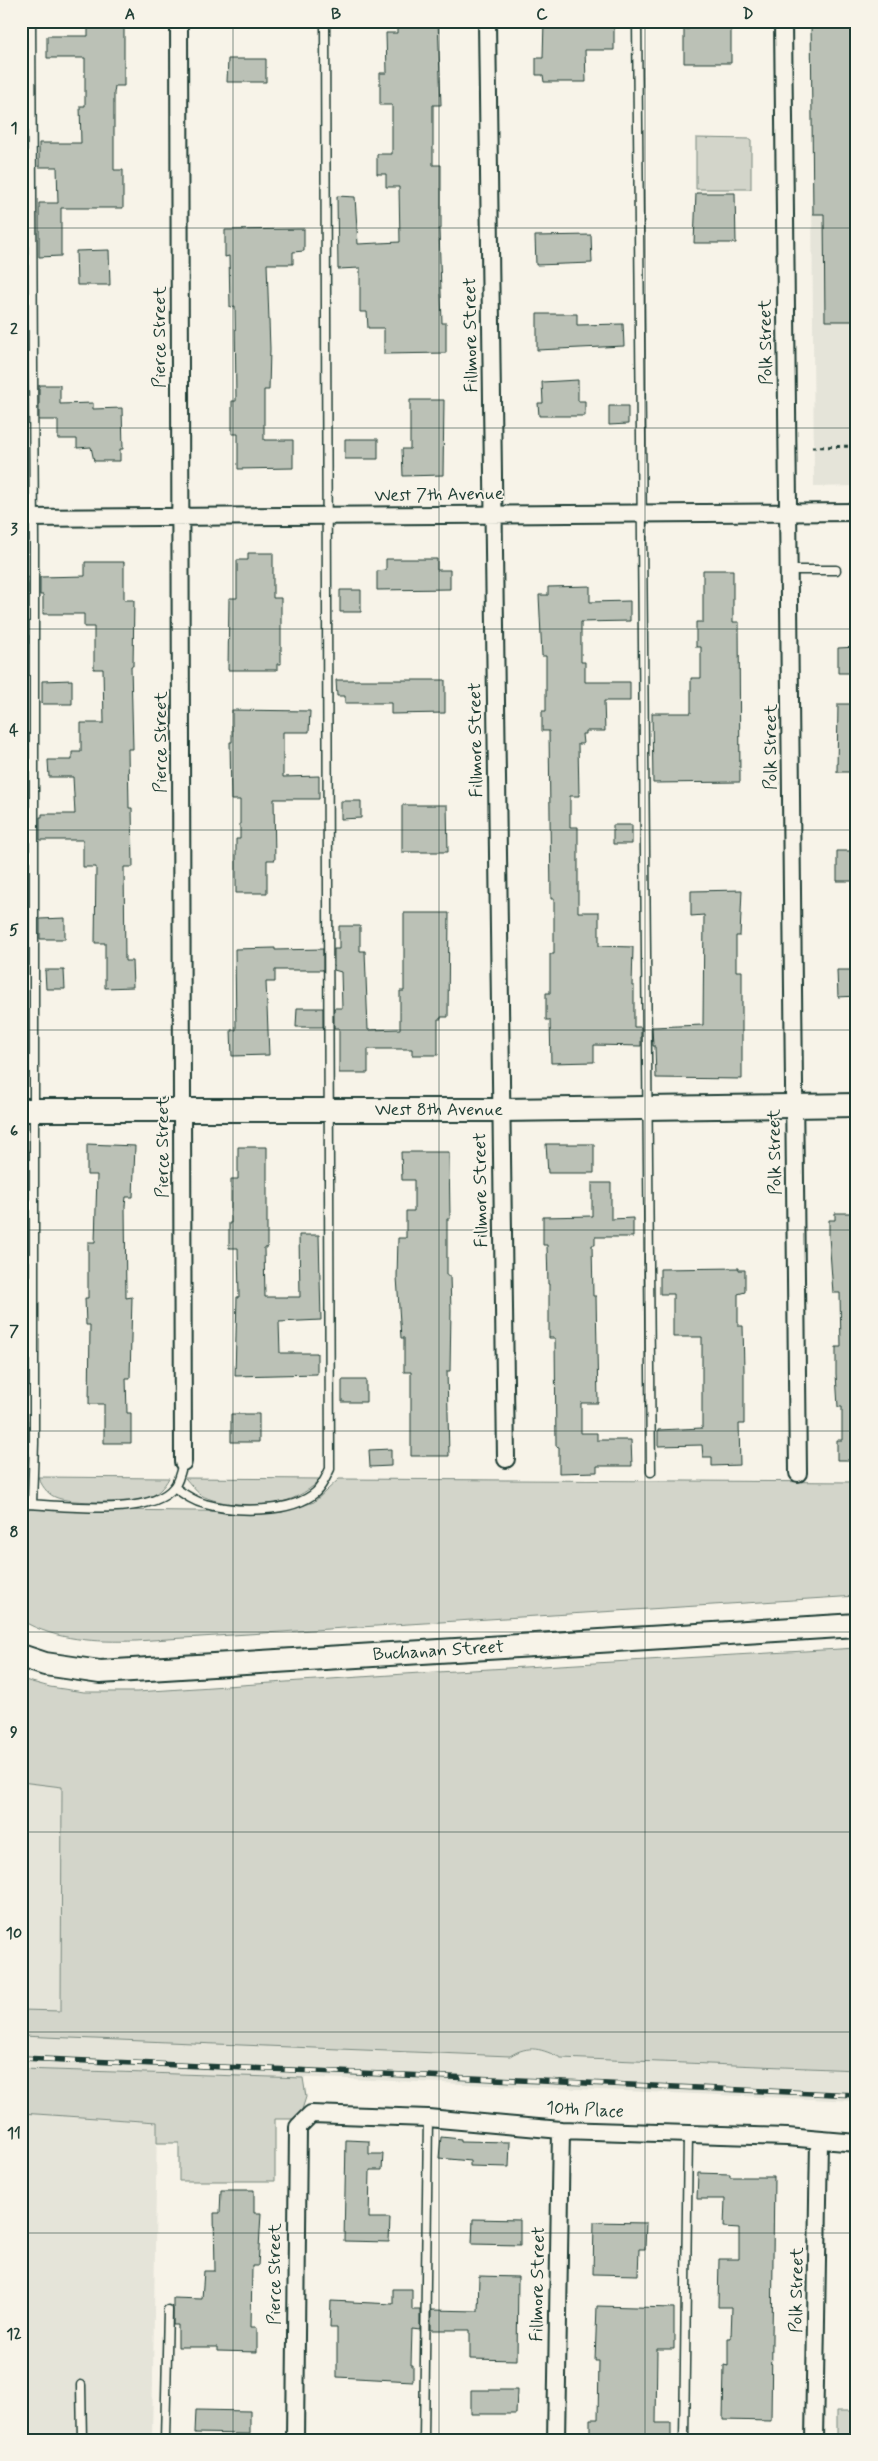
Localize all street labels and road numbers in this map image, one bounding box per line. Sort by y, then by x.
street label: Fillmore Street [458,277,484,393]
street label: Pierce Street [148,286,172,388]
street label: Polk Street [753,298,779,385]
street label: West 7th Avenue [374,482,504,508]
street label: Fillmore Street [463,682,489,798]
street label: Pierce Street [149,691,173,793]
street label: Polk Street [759,704,783,790]
street label: Pierce Street [151,1096,175,1198]
street label: West 8th Avenue [375,1098,503,1122]
street label: Polk Street [762,1108,788,1195]
street label: Fillmore Street [468,1132,494,1248]
street label: Buchanan Street [372,1635,505,1667]
street label: 10th Place [545,2096,625,2124]
street label: Pierce Street [263,2223,287,2325]
street label: Fillmore Street [525,2226,551,2342]
street label: Polk Street [784,2246,810,2333]

